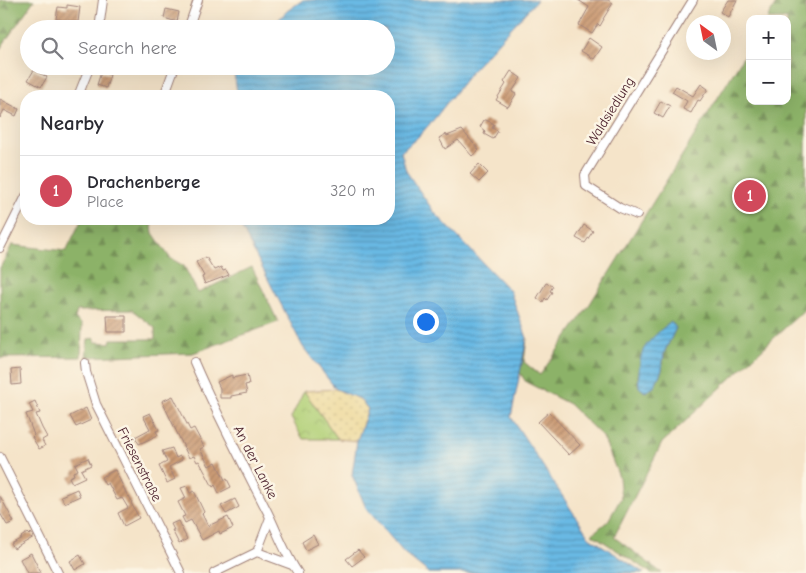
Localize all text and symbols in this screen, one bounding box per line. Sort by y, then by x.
north arrow [686,15,731,60]
map controls [746,15,791,105]
button: + [746,15,791,60]
search box [20,20,395,75]
icon: search [38,34,66,62]
text: Search here [78,37,177,59]
button: − [746,60,791,105]
street label: Waldsiedlung [583,74,638,149]
text: Nearby [40,111,104,135]
text: Drachenberge [87,171,200,193]
pin: 1 [734,177,766,215]
text: 1 [53,182,59,200]
text: 320 m [330,182,375,200]
text: Place [87,193,123,211]
your location [413,309,439,335]
street label: An der Lanke [230,423,281,502]
street label: Friesenstraße [114,424,166,504]

